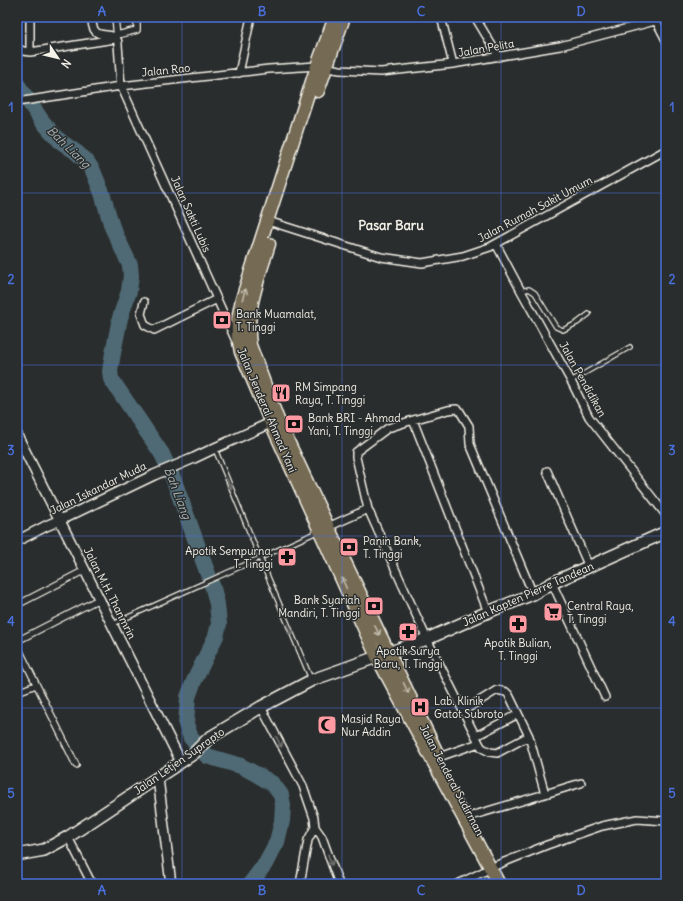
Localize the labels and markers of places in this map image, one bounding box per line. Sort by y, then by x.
place label: Bank Muamalat, T. Tinggi [236,307,316,334]
bank icon: Bank Muamalat, T. Tinggi [211,309,233,331]
place label: RM Simpang Raya, T. Tinggi [295,380,365,407]
restaurant icon: RM Simpang Raya, T. Tinggi [270,382,292,404]
place label: Bank BRI - Ahmad Yani, T. Tinggi [308,411,401,438]
bank icon: Bank BRI - Ahmad Yani, T. Tinggi [283,413,305,435]
place label: Panin Bank, T. Tinggi [363,534,421,561]
bank icon: Panin Bank, T. Tinggi [338,536,360,558]
place label: Apotik Sempurna, T. Tinggi [185,544,273,571]
pharmacy icon: Apotik Sempurna, T. Tinggi [276,546,298,568]
place label: Bank Syariah Mandiri, T. Tinggi [278,593,360,620]
bank icon: Bank Syariah Mandiri, T. Tinggi [363,595,385,617]
place label: Central Raya, T. Tinggi [567,599,634,626]
supermarket icon: Central Raya, T. Tinggi [542,601,564,623]
pharmacy icon: Apotik Bulian, T. Tinggi [507,613,529,635]
pharmacy icon: Apotik Surya Baru, T. Tinggi [397,621,419,643]
place label: Apotik Bulian, T. Tinggi [484,636,552,663]
place label: Apotik Surya Baru, T. Tinggi [374,644,442,671]
place label: Lab. Klinik Gatot Subroto [434,694,503,721]
hospital icon: Lab. Klinik Gatot Subroto [409,696,431,718]
place label: Masjid Raya Nur Addin [341,712,401,739]
mosque icon: Masjid Raya Nur Addin [316,714,338,736]

